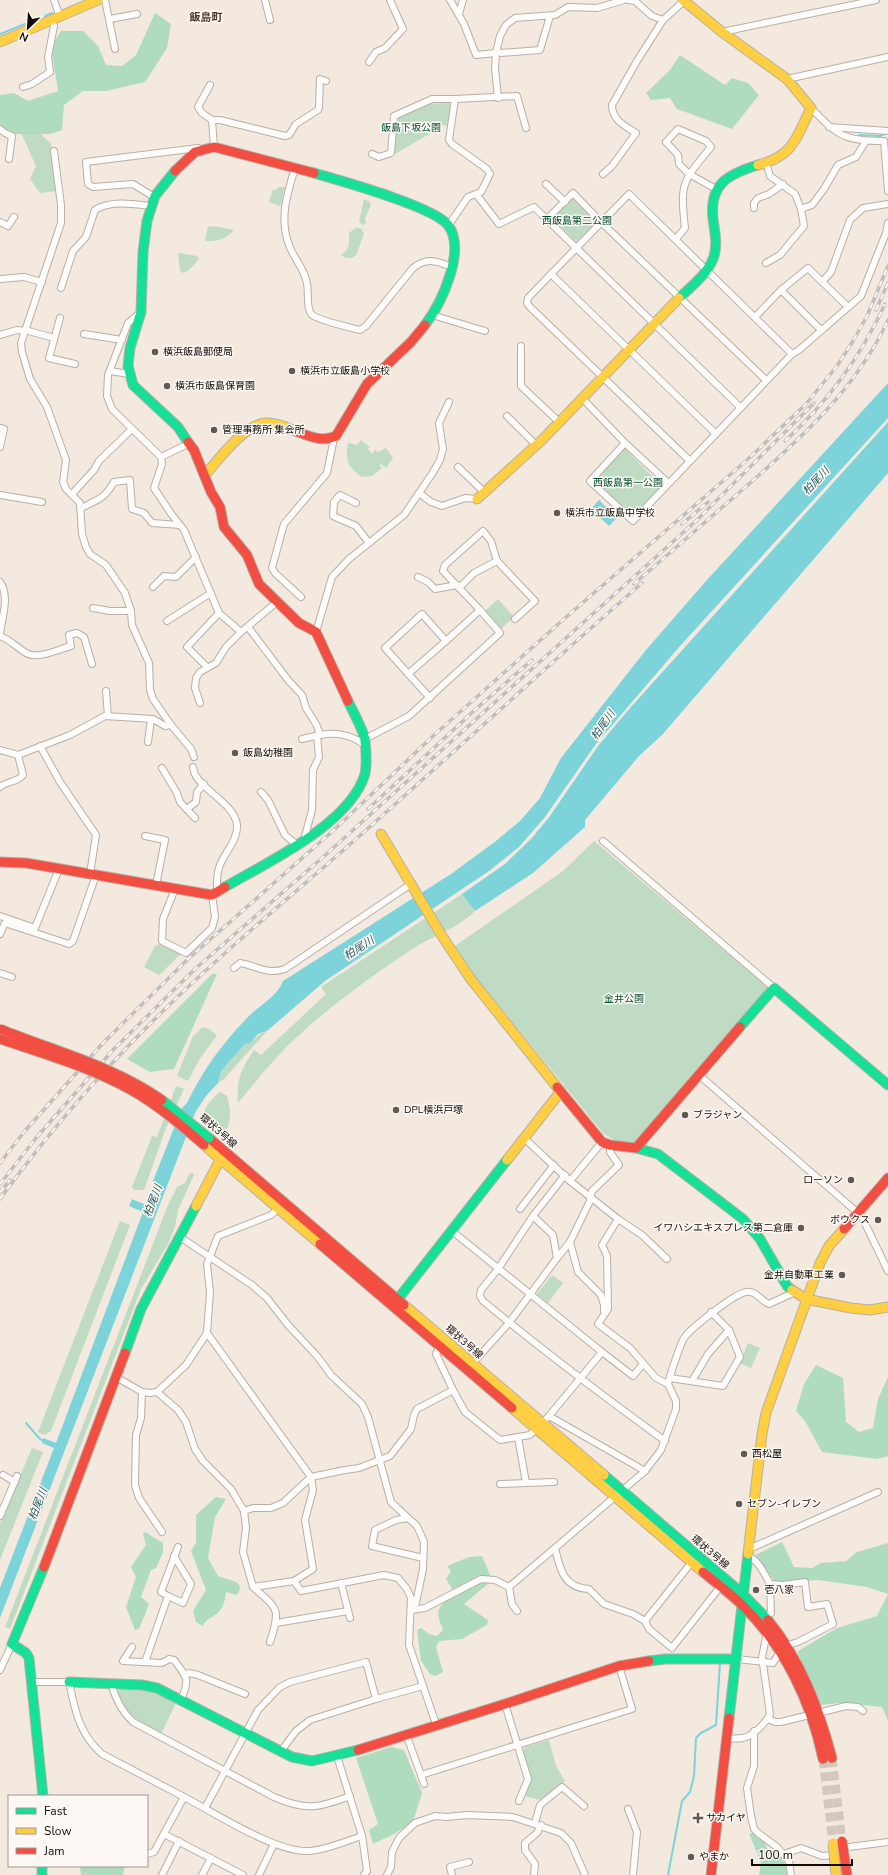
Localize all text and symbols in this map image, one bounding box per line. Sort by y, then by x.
north arrow [8,8,48,48]
district label: 飯島町 [189,10,223,25]
text: N [17,28,31,45]
park label: 飯島下坂公園 [381,121,441,135]
park label: 西飯島第二公園 [542,214,612,228]
place label: 横浜飯島郵便局 [163,345,233,359]
marker: 横浜飯島郵便局 [150,347,160,357]
place label: 横浜市立飯島小学校 [300,364,390,378]
marker: 横浜市立飯島小学校 [287,366,297,376]
place label: 横浜市飯島保育園 [175,379,255,393]
marker: 横浜市飯島保育園 [162,381,172,391]
place label: 管理事務所 集会所 [222,423,305,437]
marker: 管理事務所 集会所 [209,425,219,435]
water label: 柏尾川 [799,463,833,498]
park label: 西飯島第一公園 [593,476,663,490]
place label: 横浜市立飯島中学校 [565,506,655,520]
marker: 横浜市立飯島中学校 [552,508,562,518]
water label: 柏尾川 [587,706,619,743]
place label: 飯島幼稚園 [243,746,293,760]
marker: 飯島幼稚園 [230,748,240,758]
water label: 柏尾川 [341,932,378,963]
park label: 金井公園 [604,992,644,1006]
place label: DPL横浜戸塚 [404,1103,463,1117]
marker: DPL横浜戸塚 [391,1105,401,1115]
place label: ブラジャン [693,1108,742,1122]
marker: ブラジャン [680,1110,690,1120]
street label: 環状3号線 [196,1111,240,1151]
place label: ローソン [803,1173,843,1187]
marker: ローソン [846,1175,856,1185]
water label: 柏尾川 [140,1182,166,1219]
place label: ボウクス [830,1213,870,1227]
marker: ボウクス [873,1215,883,1225]
place label: イワハシエキスプレス第二倉庫 [653,1221,793,1235]
marker: イワハシエキスプレス第二倉庫 [796,1223,806,1233]
place label: 金井自動車工業 [764,1268,834,1282]
marker: 金井自動車工業 [837,1270,847,1280]
street label: 環状3号線 [442,1322,486,1362]
place label: 西松屋 [752,1447,782,1461]
marker: 西松屋 [739,1449,749,1459]
water label: 柏尾川 [25,1485,51,1522]
place label: セブン-イレブン [747,1497,821,1511]
marker: セブン-イレブン [734,1499,744,1509]
street label: 環状3号線 [688,1532,732,1572]
place label: 壱八家 [764,1583,794,1597]
marker: 壱八家 [751,1585,761,1595]
legend [8,1795,148,1867]
text: Fast [44,1803,67,1819]
place label: サカイヤ [706,1811,746,1825]
marker: サカイヤ [693,1813,703,1823]
text: Slow [44,1823,72,1839]
scale bar [752,1841,852,1867]
text: Jam [43,1843,65,1859]
text: 100 m [758,1847,793,1863]
place label: やまか [699,1850,729,1864]
marker: やまか [686,1852,696,1862]

